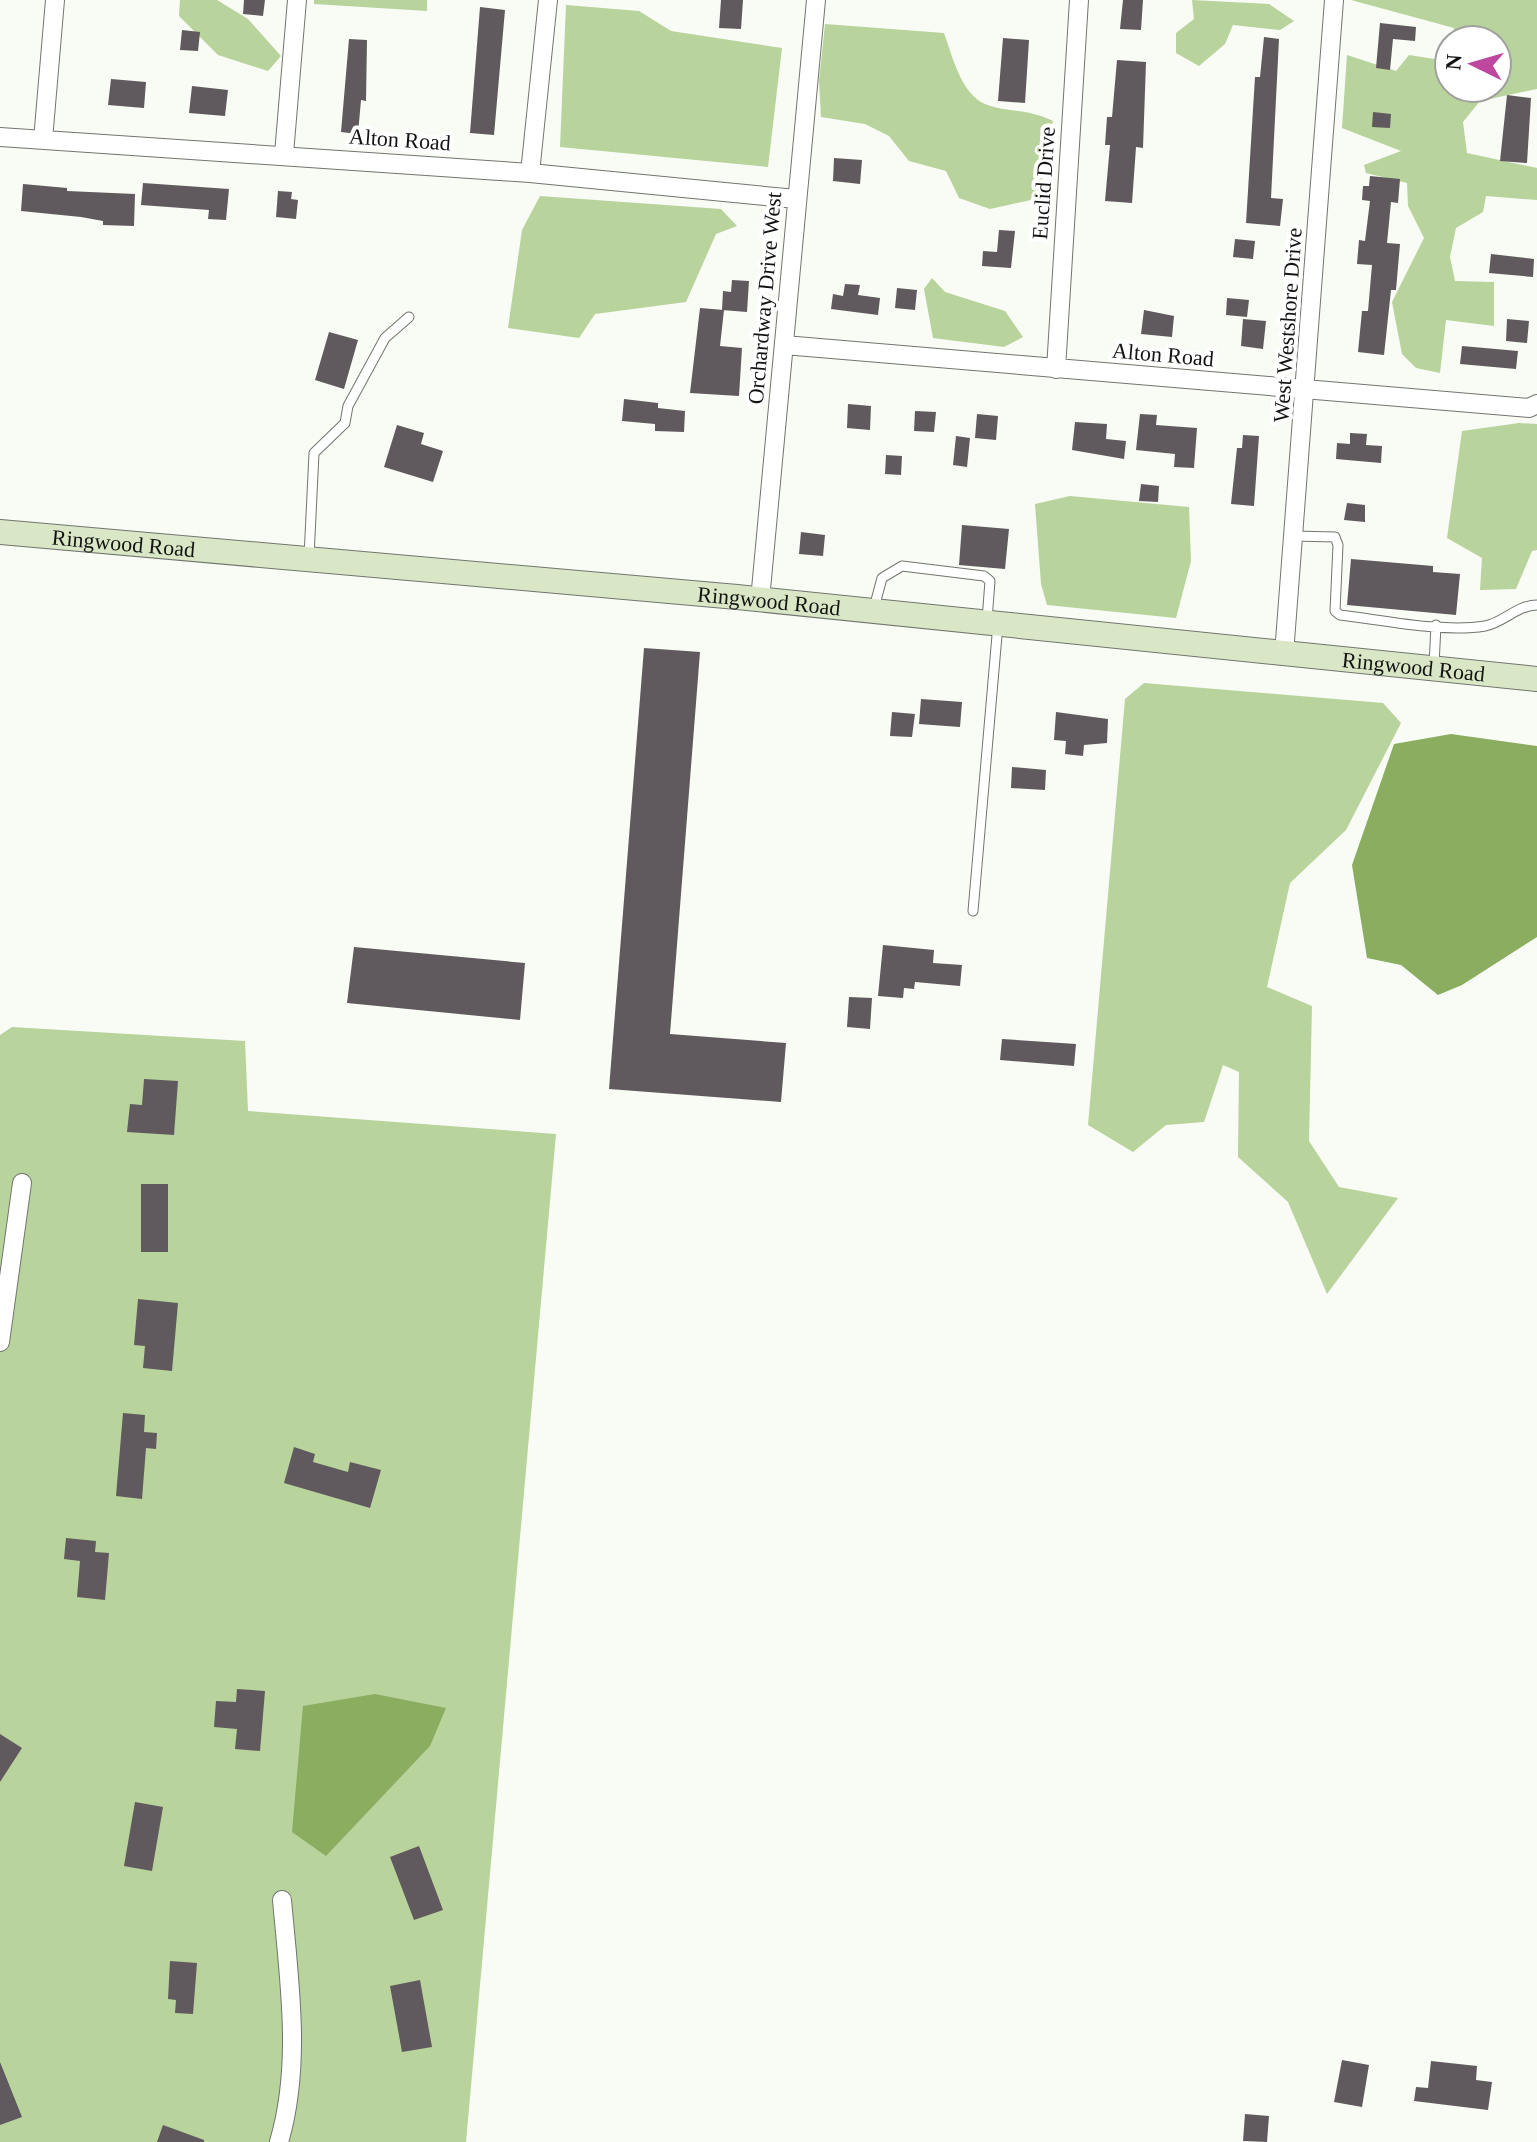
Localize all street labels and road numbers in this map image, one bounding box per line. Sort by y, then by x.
street label: Alton Road [348,123,452,156]
street label: Euclid Drive [1027,126,1060,240]
street label: Orchardway Drive West [743,191,786,405]
street label: West Westshore Drive [1268,227,1307,423]
street label: Alton Road [1111,338,1215,371]
street label: Ringwood Road [51,525,196,562]
street label: Ringwood Road [696,582,842,621]
street label: Ringwood Road [1341,647,1486,687]

